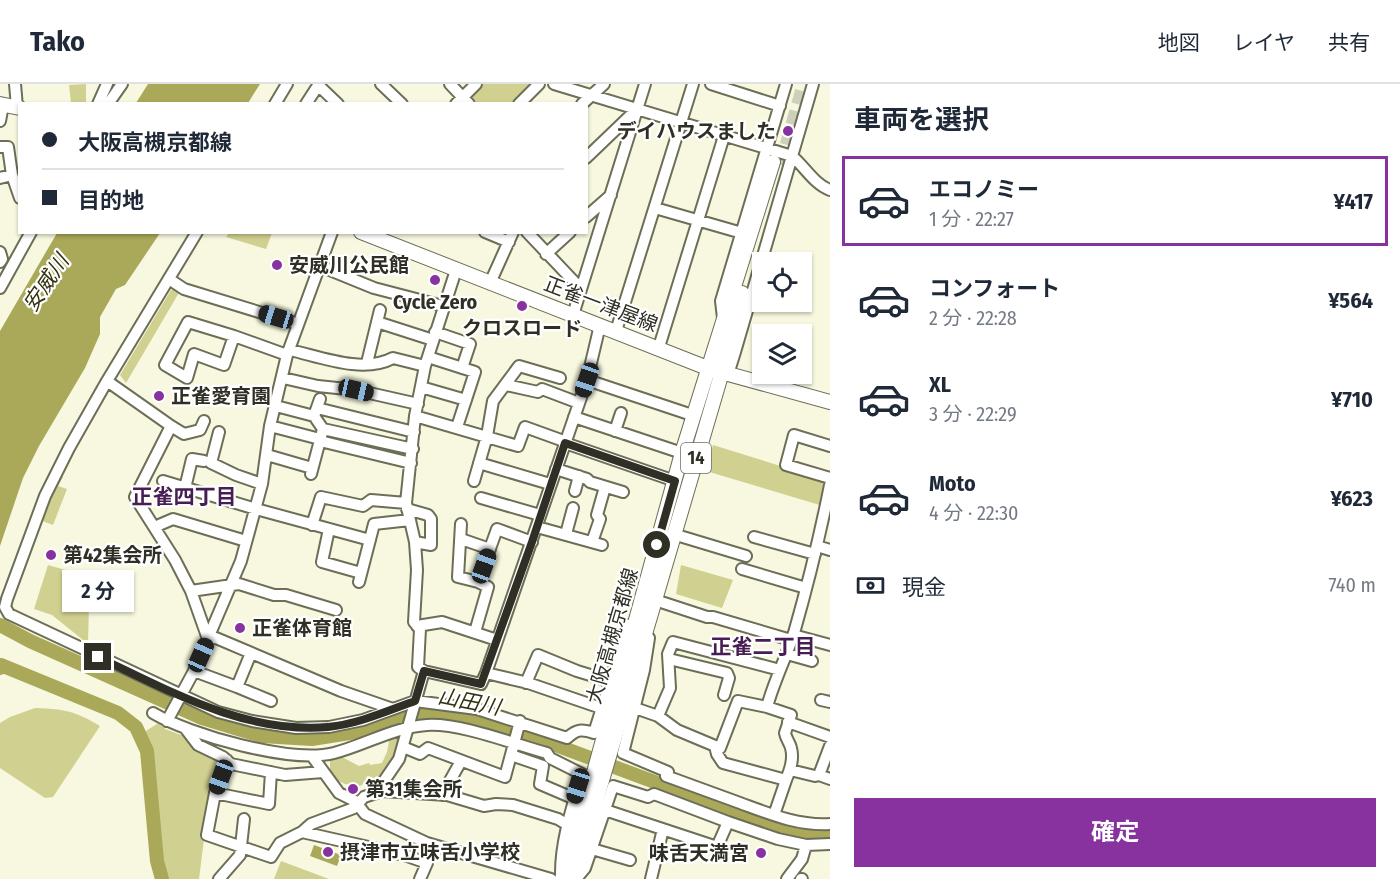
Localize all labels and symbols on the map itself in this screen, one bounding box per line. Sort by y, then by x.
place label: デイハウスました [616,119,776,143]
marker: デイハウスました [781,124,795,138]
water label: 安威川 [18,248,76,316]
place label: 安威川公民館 [289,253,409,277]
marker: 安威川公民館 [270,258,284,272]
street label: 正雀一津屋線 [541,271,661,337]
marker: Cycle Zero [428,273,442,287]
place label: Cycle Zero [393,290,477,314]
marker: クロスロード [515,299,529,313]
car [256,303,296,331]
place label: クロスロード [462,316,582,340]
car [573,360,601,400]
car [336,377,376,403]
place label: 正雀愛育園 [171,384,271,408]
marker: 正雀愛育園 [152,389,166,403]
road number: 14 [681,443,711,473]
district label: 正雀四丁目 [132,484,237,510]
route start [643,531,670,558]
place label: 第42集会所 [63,543,162,567]
car [469,546,499,586]
marker: 第42集会所 [44,548,58,562]
street label: 大阪高槻京都線 [581,565,643,707]
callout: 2 分 [62,570,134,612]
place label: 正雀体育館 [252,616,352,640]
marker: 正雀体育館 [233,621,247,635]
district label: 正雀二丁目 [711,634,816,660]
car [185,635,217,675]
route end [84,643,111,670]
water label: 山田川 [436,683,504,721]
car [206,757,236,797]
car [564,766,592,806]
place label: 第31集会所 [365,777,463,801]
marker: 第31集会所 [346,782,360,796]
place label: 摂津市立味舌小学校 [340,840,520,864]
place label: 味舌天満宮 [649,841,749,865]
marker: 摂津市立味舌小学校 [321,845,335,859]
marker: 味舌天満宮 [754,846,768,860]

